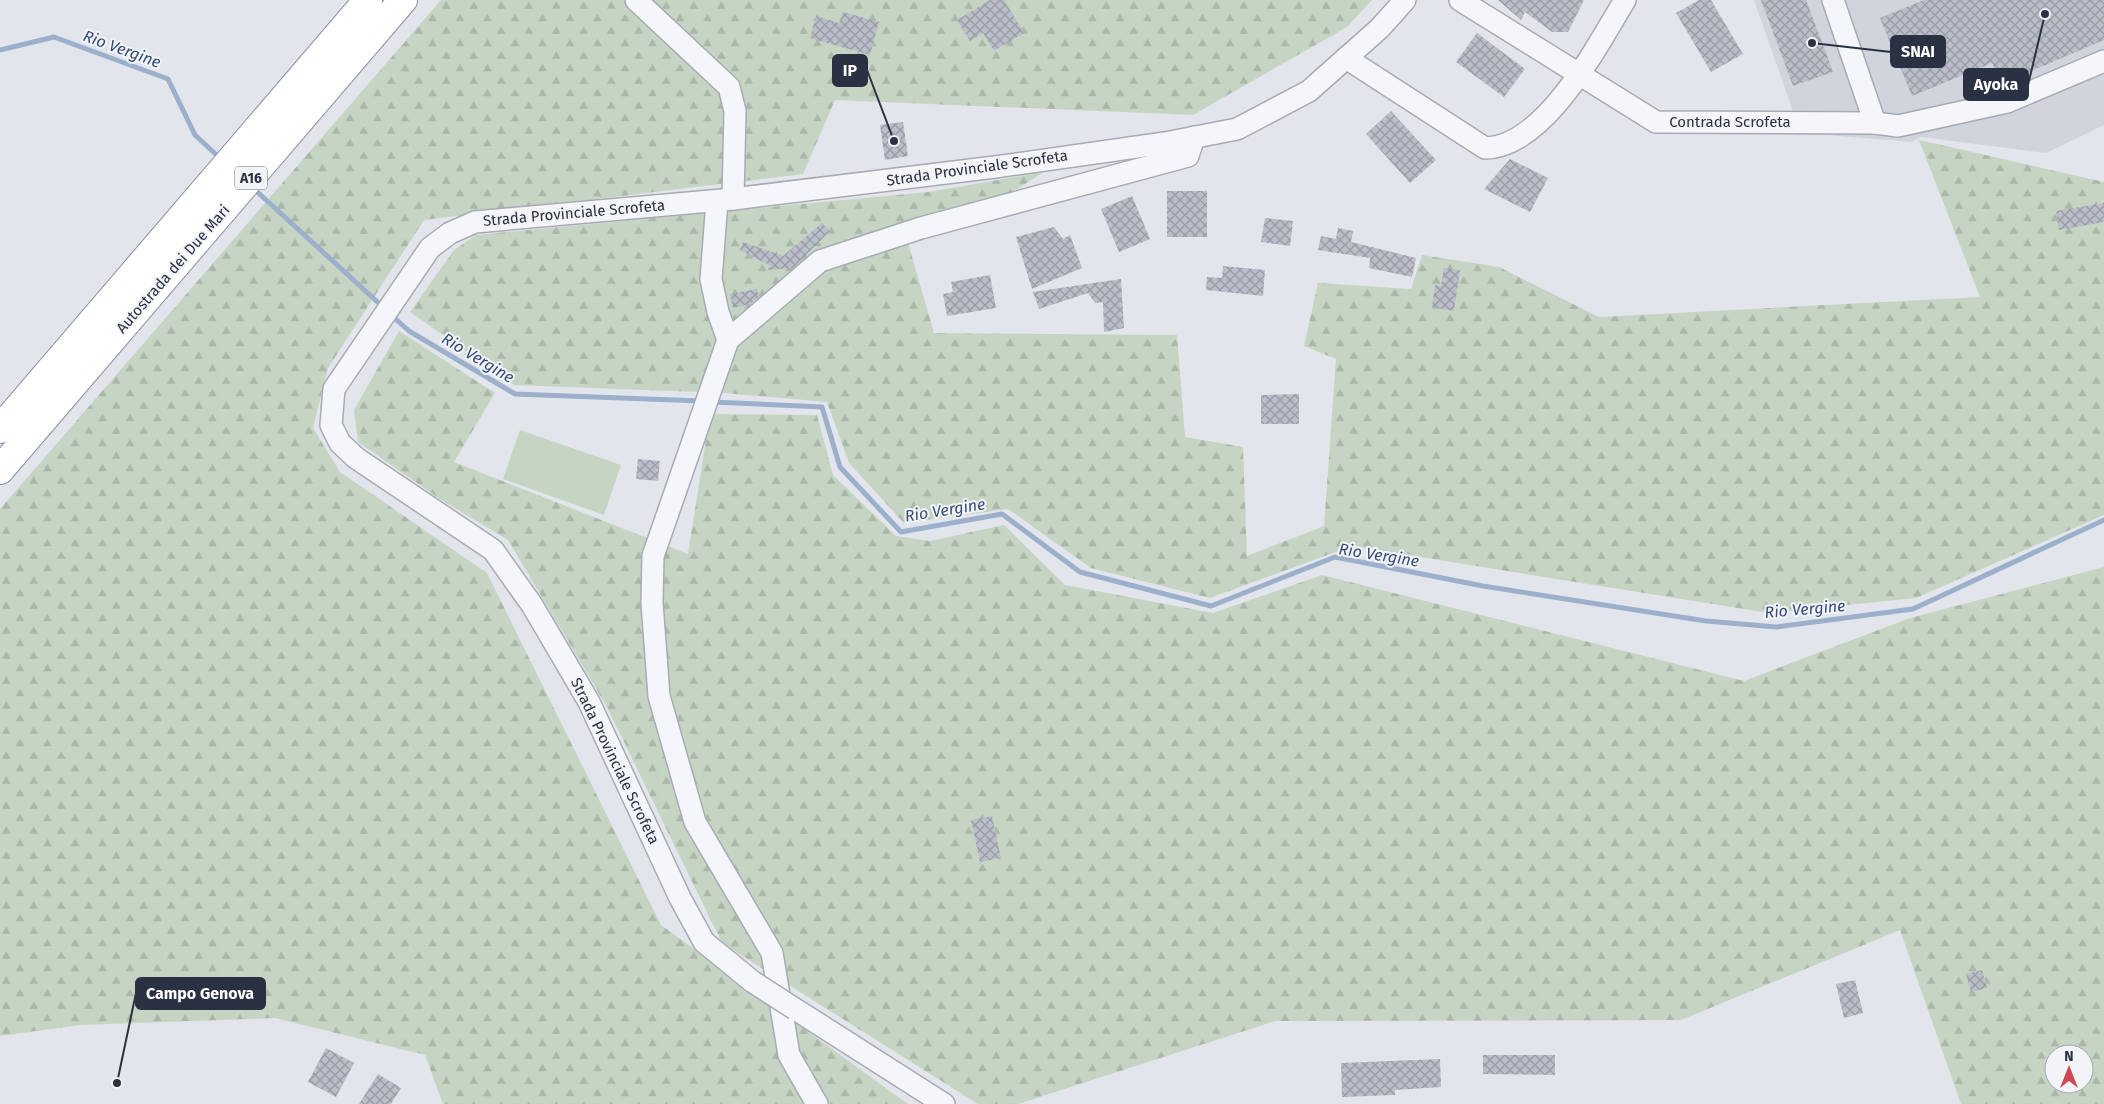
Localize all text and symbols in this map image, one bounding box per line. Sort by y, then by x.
water label: Rio Vergine [81,26,163,72]
callout: SNAI [1891,36,1945,67]
text: SNAI [1901,42,1935,61]
callout: IP [833,55,867,86]
text: IP [843,61,858,80]
callout: Ayoka [1964,69,2028,100]
text: Ayoka [1973,75,2018,94]
street label: Contrada Scrofeta [1669,113,1791,131]
street label: Strada Provinciale Scrofeta [885,146,1069,190]
road number: A16 [235,167,267,190]
street label: Strada Provinciale Scrofeta [482,196,666,230]
street label: Autostrada dei Due Mari [112,201,234,337]
water label: Rio Vergine [438,329,518,387]
water label: Rio Vergine [903,494,987,526]
water label: Rio Vergine [1337,539,1421,571]
water label: Rio Vergine [1764,596,1846,622]
street label: Strada Provinciale Scrofeta [567,675,663,847]
callout: Campo Genova [136,978,265,1009]
text: Campo Genova [146,984,254,1003]
north arrow [2044,1044,2094,1094]
text: N [2064,1048,2074,1065]

